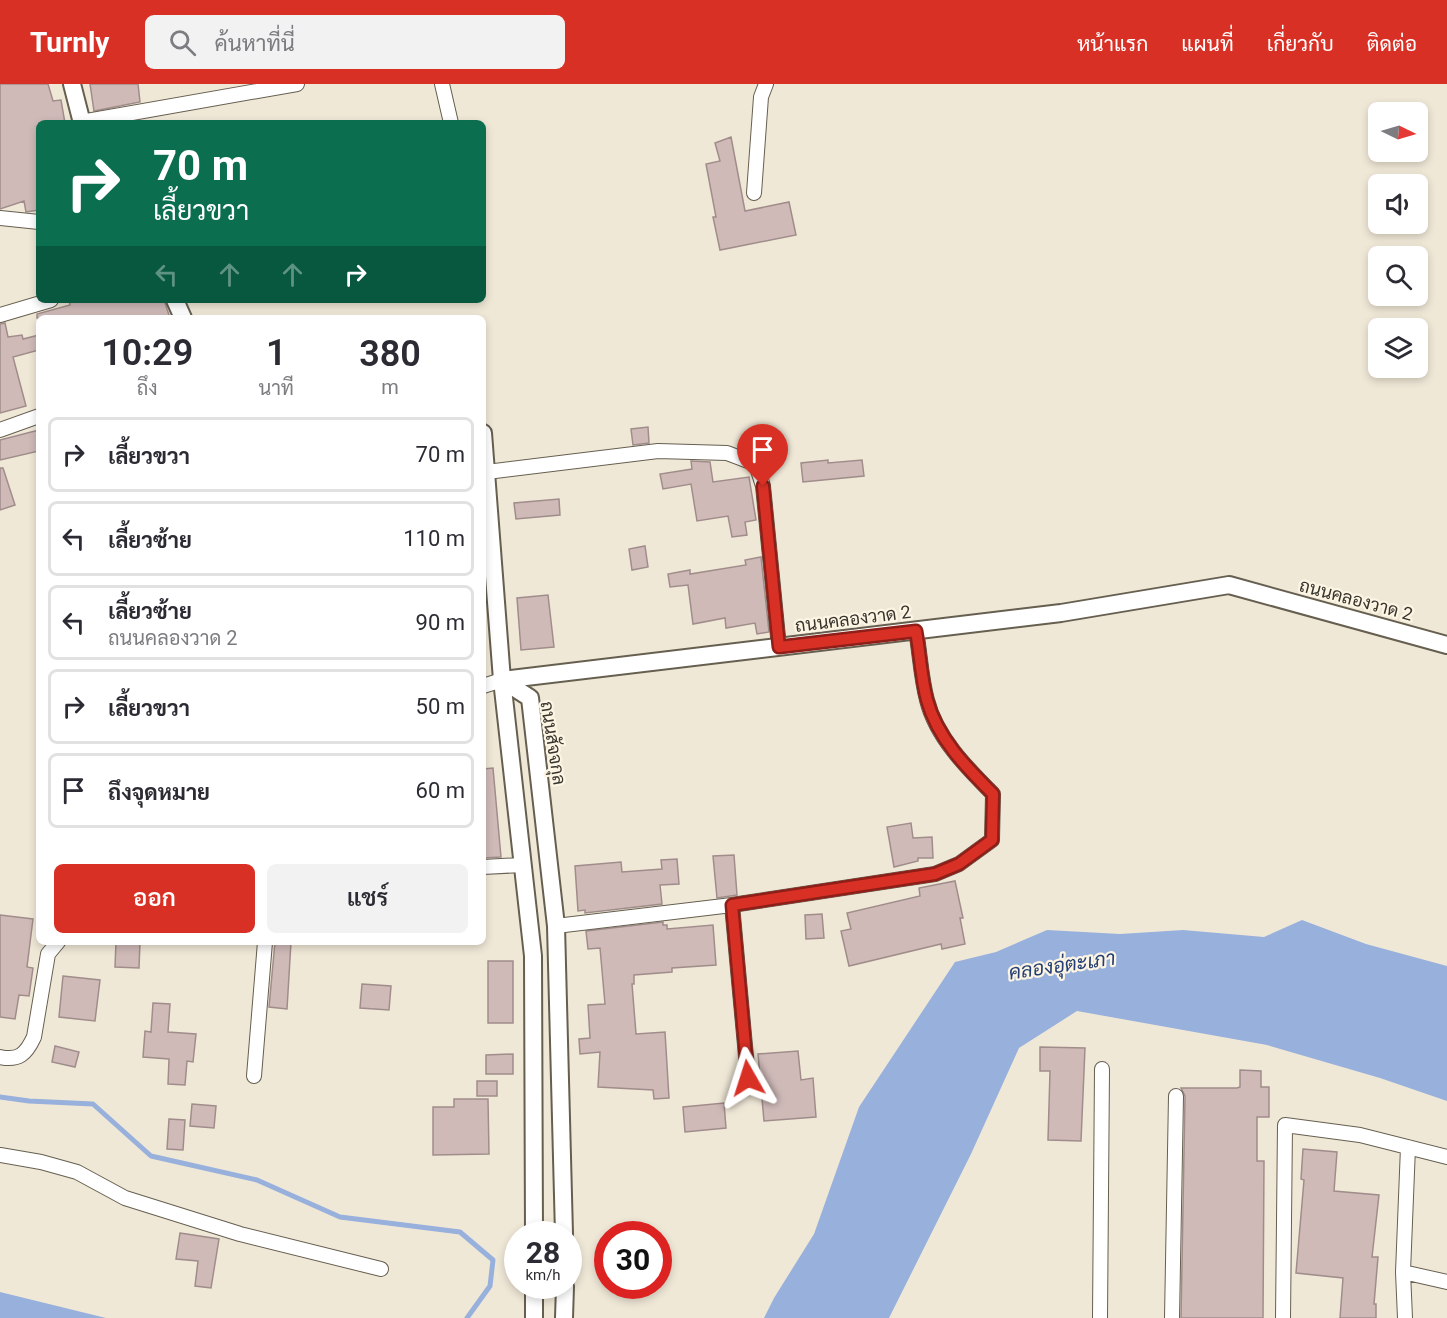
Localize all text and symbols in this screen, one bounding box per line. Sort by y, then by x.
search box [145,15,565,69]
text: Turnly [30,26,109,59]
icon: search [166,26,199,59]
text: ค้นหาที่นี่ [214,31,295,56]
text: หน้าแรก [1077,32,1148,56]
text: แผนที่ [1181,32,1234,56]
text: เกี่ยวกับ [1267,32,1334,56]
text: ติดต่อ [1367,32,1417,56]
north arrow [1368,102,1428,162]
map controls [1368,102,1428,378]
text: 70 m [153,141,248,190]
icon: right [54,144,132,222]
button: sound [1368,174,1428,234]
text: เลี้ยวขวา [153,195,249,227]
button: search [1368,246,1428,306]
icon: left [150,258,183,291]
icon: ahead [213,258,246,291]
icon: ahead [276,258,309,291]
icon: right [339,258,372,291]
button: layers [1368,318,1428,378]
text: 10:29 [101,332,193,374]
text: 1 [266,332,286,374]
text: 380 [359,333,421,375]
text: m [381,375,399,399]
text: ถึง [137,376,158,400]
text: นาที [258,376,294,400]
pin [737,424,788,486]
icon: arrive [746,433,779,466]
icon: right [57,438,90,471]
text: 70 m [416,442,465,467]
text: เลี้ยวขวา [108,444,190,469]
icon: left [57,522,90,555]
text: 110 m [403,526,465,551]
text: เลี้ยวซ้าย [108,528,192,553]
street label: ถนนคลองวาด 2 [1297,574,1415,625]
text: เลี้ยวซ้าย [108,599,192,624]
street label: ถนนคลองวาด 2 [794,601,912,636]
icon: left [57,606,90,639]
text: 90 m [416,610,465,635]
text: ถนนคลองวาด 2 [108,626,238,650]
icon: right [57,690,90,723]
text: 50 m [416,694,465,719]
text: เลี้ยวขวา [108,696,190,721]
street label: ถนนสัจจกุล [535,699,570,787]
icon: arrive [57,774,90,807]
text: 60 m [416,778,465,803]
text: ถึงจุดหมาย [108,780,210,805]
button: ออก [54,864,255,933]
button: แชร์ [267,864,468,933]
water label: คลองอุ่ตะเภา [1007,946,1117,986]
position arrow [716,1046,780,1110]
speed limit sign: 30 [594,1221,672,1299]
text: 28 [526,1235,560,1270]
text: km/h [525,1266,561,1284]

